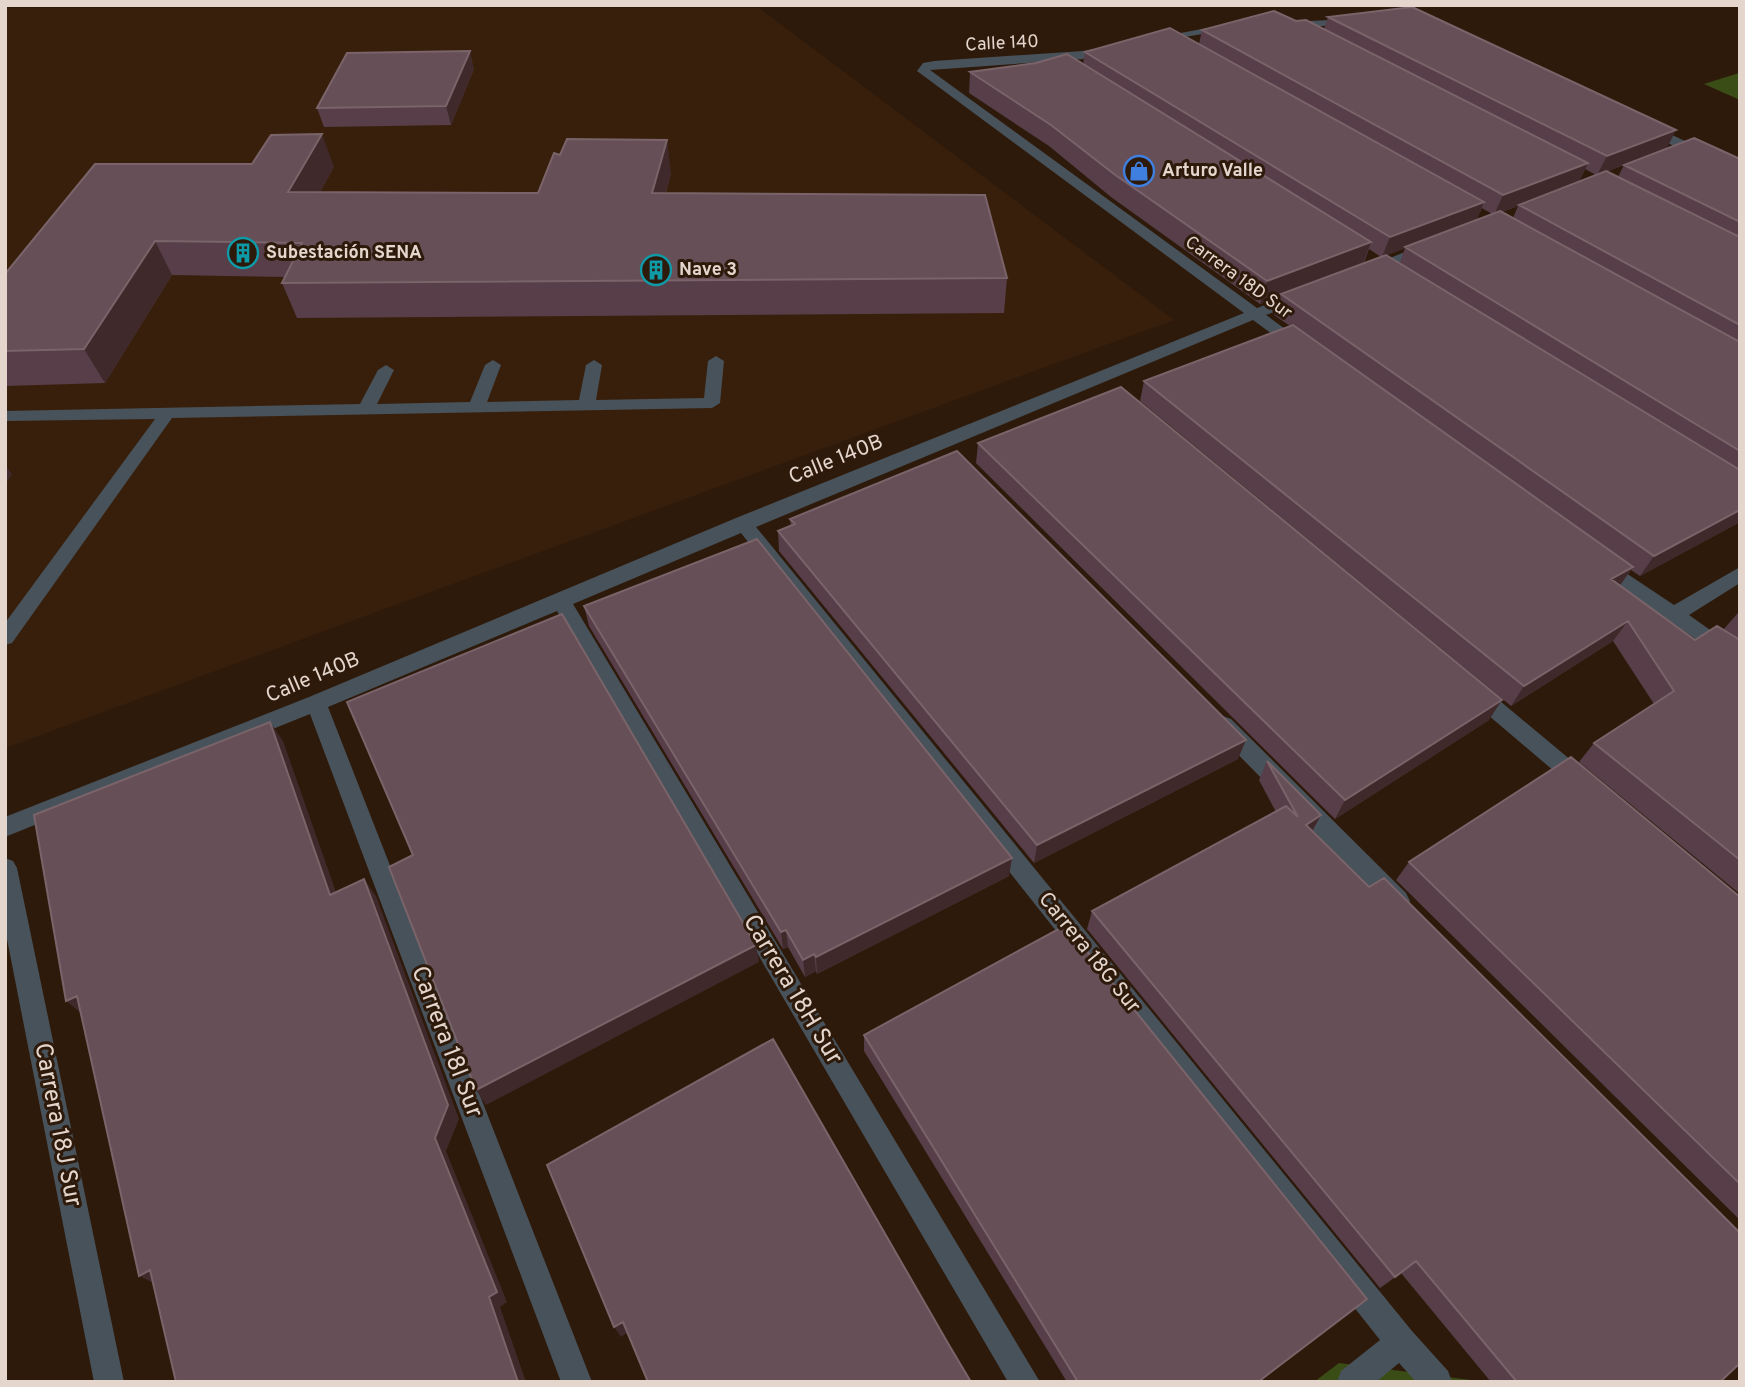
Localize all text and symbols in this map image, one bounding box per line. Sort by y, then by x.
street label: Calle 140 [965,31,1039,57]
shop icon: Arturo Valle [1122,154,1156,188]
place label: Arturo Valle [1162,160,1263,183]
street label: Carrera 18D Sur [1180,231,1296,325]
building icon: Subestación SENA [226,236,260,270]
place label: Subestación SENA [266,242,422,265]
building icon: Nave 3 [639,253,673,287]
place label: Nave 3 [679,259,737,282]
street label: Calle 140B [785,429,887,491]
street label: Calle 140B [262,646,364,710]
street label: Carrera 18G Sur [1032,887,1146,1019]
street label: Carrera 18H Sur [735,909,849,1071]
street label: Carrera 18I Sur [403,962,489,1122]
street label: Carrera 18J Sur [26,1041,88,1209]

